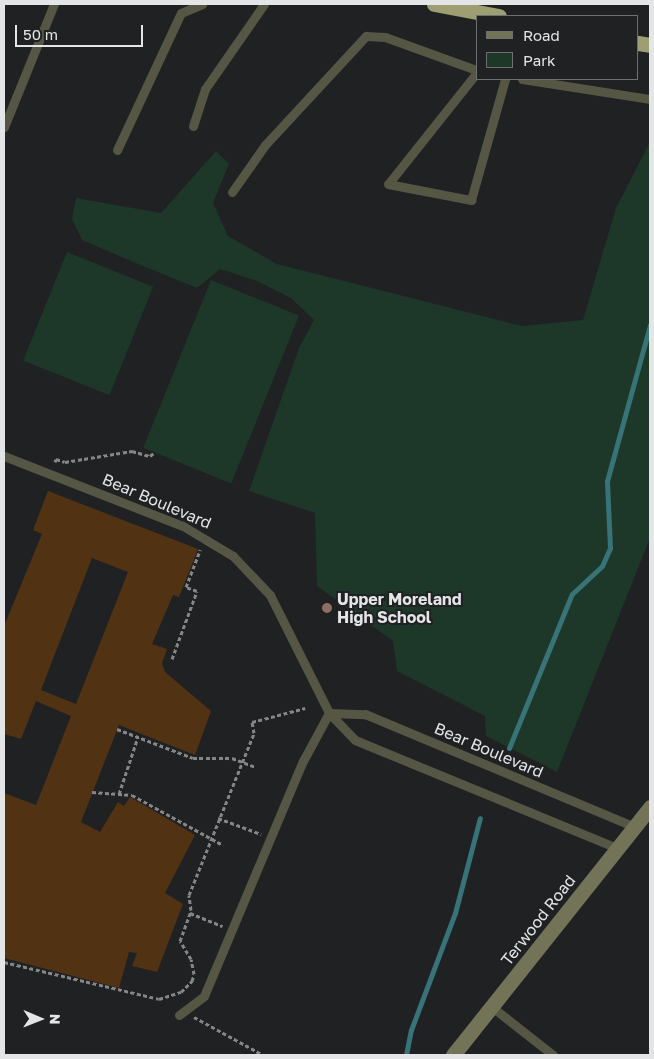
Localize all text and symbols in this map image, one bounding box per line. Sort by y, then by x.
scale bar [18,15,145,47]
legend [477,15,639,80]
text: 50 m [23,25,58,43]
text: Road [523,26,560,44]
text: Park [523,51,555,69]
street label: Bear Boulevard [100,469,214,533]
place label: Upper Moreland High School [337,589,461,627]
marker: Upper Moreland High School [321,602,333,614]
street label: Bear Boulevard [432,718,546,782]
street label: Terwood Road [497,871,579,969]
north arrow [15,994,65,1044]
text: N [47,1014,64,1025]

